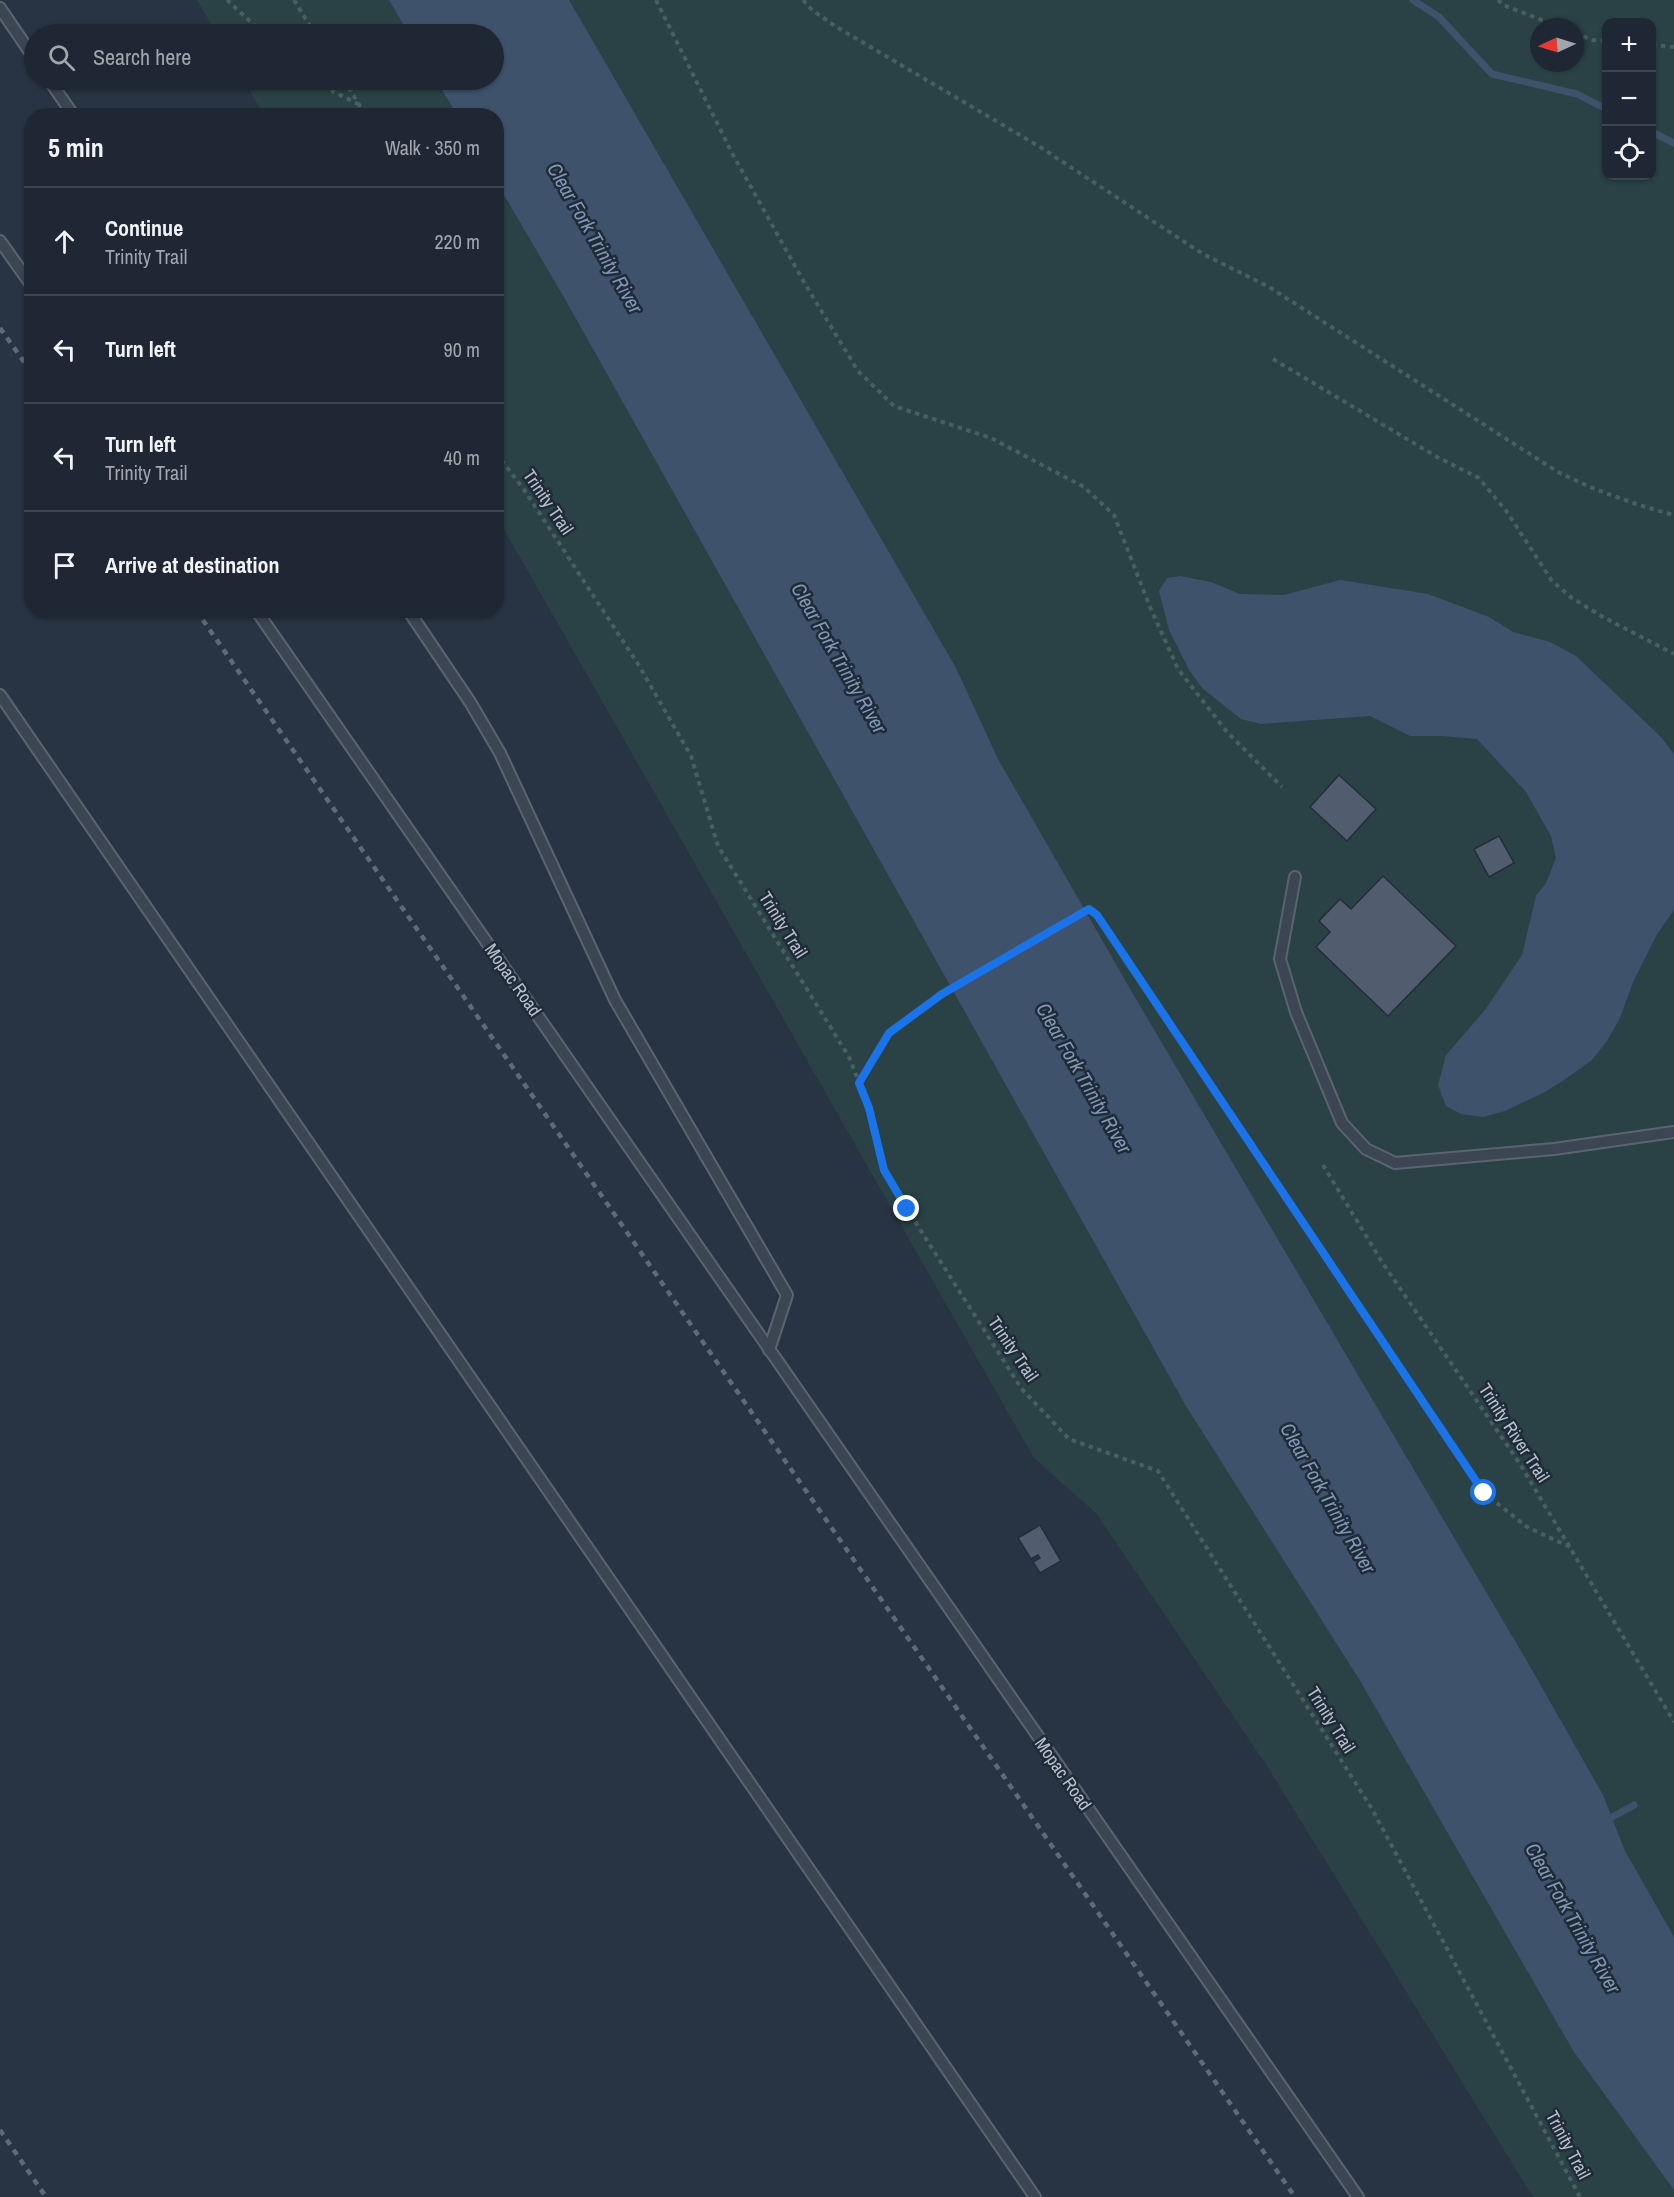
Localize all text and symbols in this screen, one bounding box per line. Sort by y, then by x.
north arrow [1530,18,1584,72]
map controls [1602,18,1656,180]
button: + [1602,18,1656,72]
search box [24,24,504,90]
icon: search [45,41,78,74]
text: Search here [93,42,191,72]
button: − [1602,72,1656,126]
button: locate [1602,126,1656,180]
text: 5 min [48,130,104,165]
text: Walk · 350 m [385,134,480,161]
water label: Clear Fork Trinity River [541,158,650,318]
text: Continue [105,213,183,243]
icon: ahead [48,225,81,258]
text: 220 m [434,228,480,255]
text: Trinity Trail [105,243,187,270]
icon: left [48,333,81,366]
text: Turn left [105,334,176,364]
text: 90 m [444,336,480,363]
text: Turn left [105,429,176,459]
icon: left [48,441,81,474]
text: 40 m [444,444,480,471]
text: Trinity Trail [105,459,187,486]
street label: Trinity Trail [517,464,580,539]
icon: arrive [48,549,81,582]
text: Arrive at destination [105,550,279,580]
water label: Clear Fork Trinity River [785,578,894,738]
street label: Trinity Trail [753,887,814,963]
street label: Mopac Road [479,938,548,1021]
water label: Clear Fork Trinity River [1030,998,1139,1158]
route end [893,1195,919,1221]
street label: Trinity Trail [982,1311,1045,1386]
street label: Trinity River Trail [1473,1378,1556,1487]
water label: Clear Fork Trinity River [1274,1418,1383,1578]
route start [1470,1479,1496,1505]
street label: Trinity Trail [1301,1682,1362,1758]
street label: Mopac Road [1029,1732,1098,1815]
water label: Clear Fork Trinity River [1519,1838,1628,1998]
street label: Trinity Trail [1540,2106,1597,2183]

